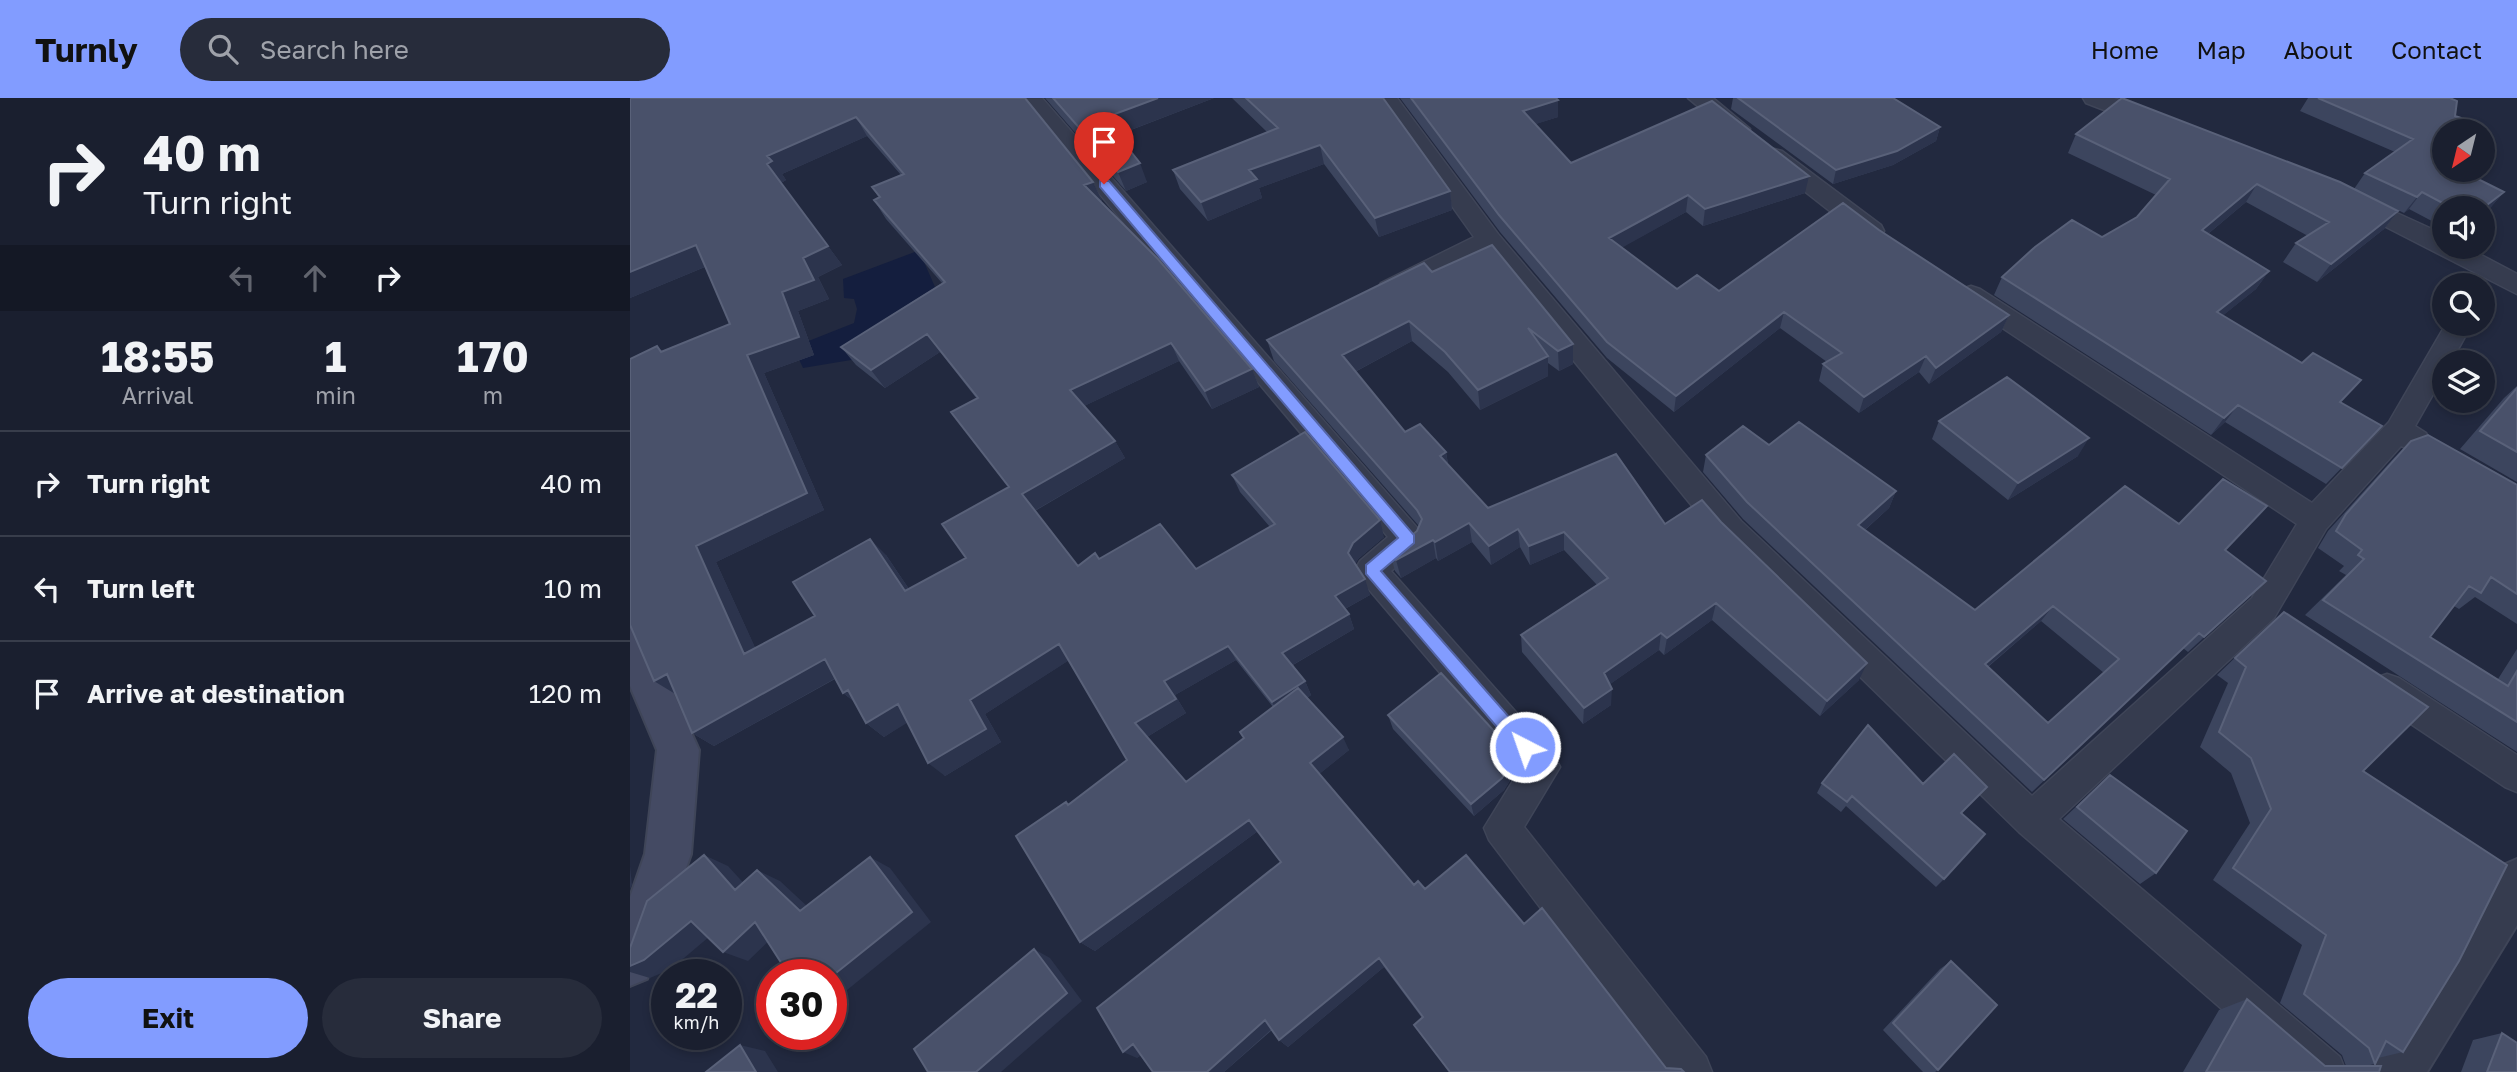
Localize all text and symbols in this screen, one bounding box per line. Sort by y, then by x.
search box [180,18,670,81]
text: Turnly [35,30,138,69]
icon: search [204,30,242,68]
text: Search here [260,34,409,65]
text: Home [2091,35,2159,64]
text: Map [2197,35,2246,64]
text: About [2284,35,2353,64]
text: Contact [2391,35,2482,64]
pin [1074,112,1134,184]
north arrow [2432,119,2496,182]
map controls [2432,119,2495,413]
text: 40 m [143,123,261,182]
icon: arrive [1085,123,1123,161]
icon: right [28,126,119,217]
text: Turn right [143,183,292,221]
button: sound [2432,196,2495,259]
icon: left [223,259,261,297]
icon: ahead [296,259,334,297]
icon: right [369,259,407,297]
button: search [2432,273,2495,336]
text: 18:55 [101,331,214,381]
text: 1 [325,331,346,381]
text: 170 [457,331,529,381]
button: layers [2432,350,2495,413]
text: Arrival [122,381,194,409]
text: min [315,381,356,409]
text: m [483,381,503,409]
icon: right [28,465,66,503]
text: Turn right [87,468,210,499]
text: 40 m [541,468,602,499]
icon: left [28,570,66,608]
text: Turn left [87,573,195,604]
text: 10 m [544,573,602,604]
icon: arrive [28,675,66,713]
text: Arrive at destination [87,678,345,709]
text: 120 m [529,678,602,709]
position arrow [1488,710,1562,784]
speed limit sign: 30 [756,959,847,1050]
text: 22 [675,974,718,1016]
button: Exit [28,978,308,1058]
button: Share [322,978,602,1058]
text: km/h [674,1011,719,1033]

